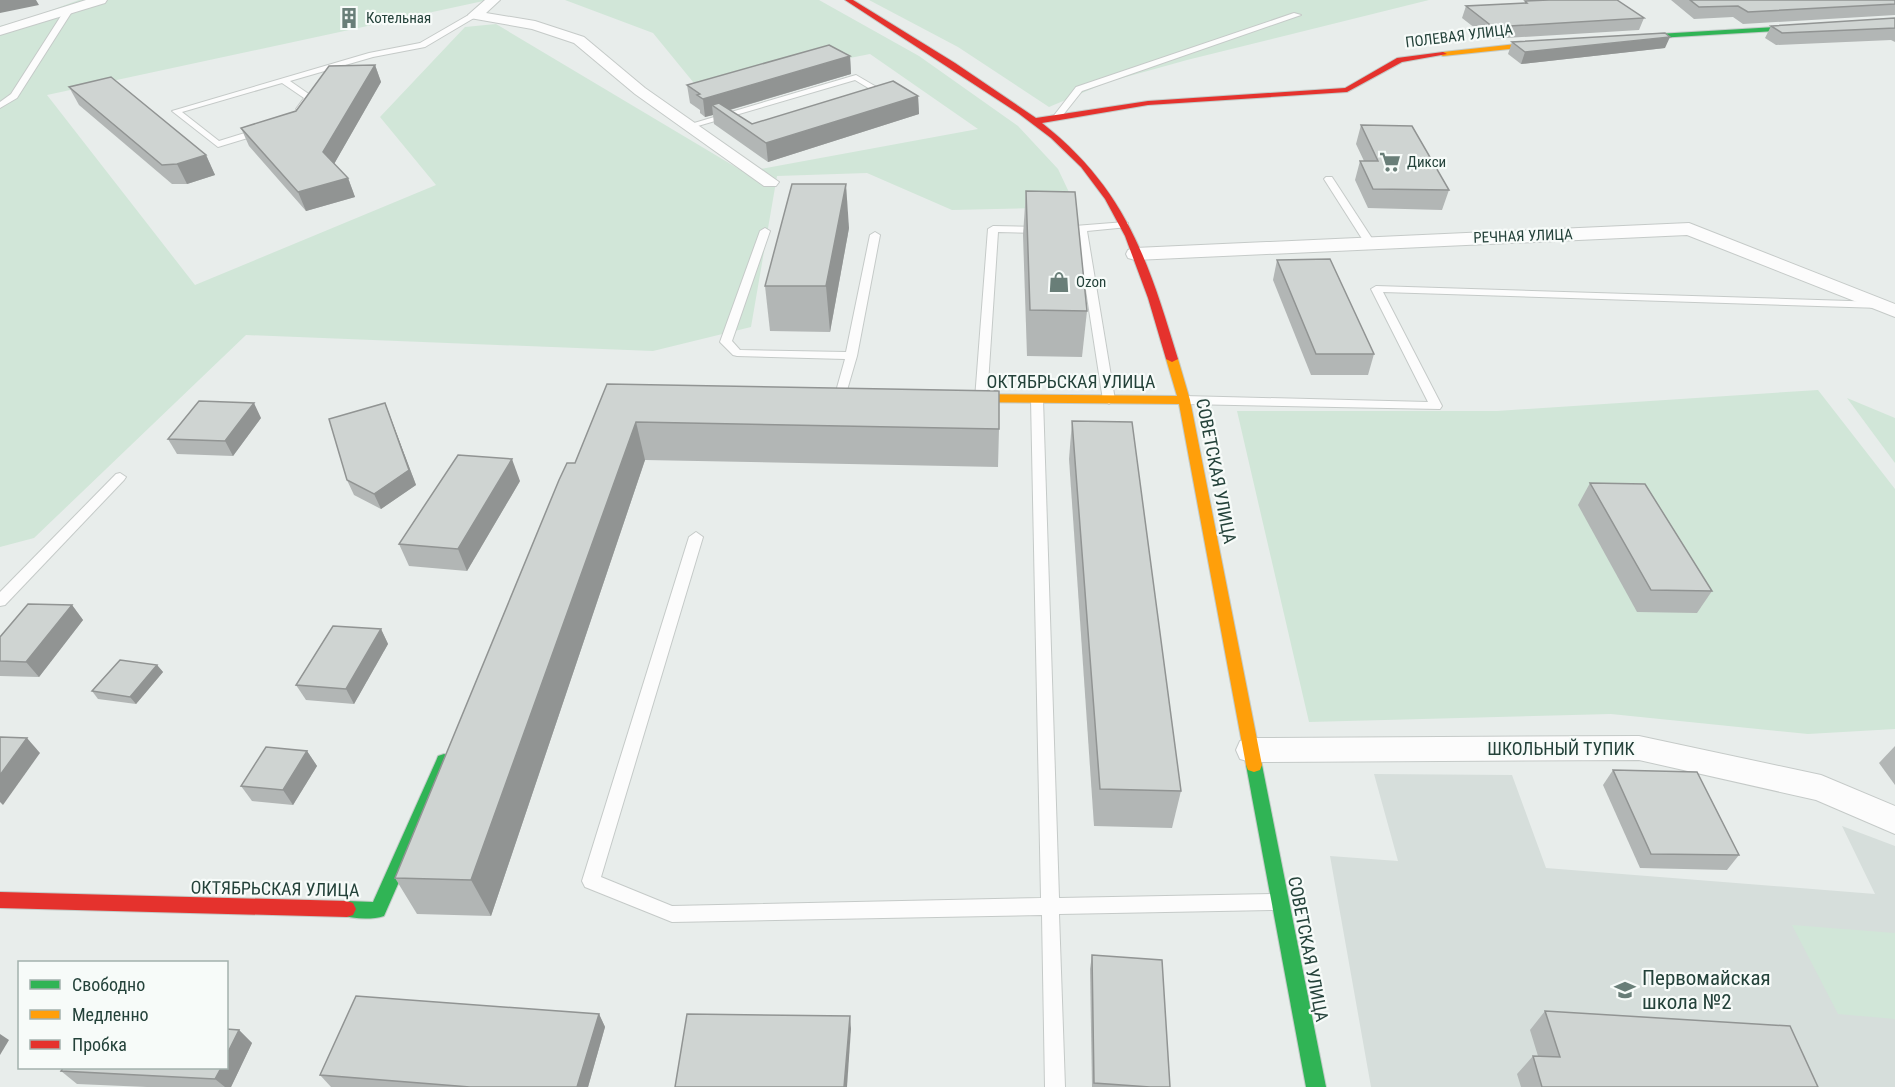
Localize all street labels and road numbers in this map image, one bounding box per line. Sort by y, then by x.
street label: ПОЛЕВАЯ УЛИЦА [1404,20,1514,52]
street label: РЕЧНАЯ УЛИЦА [1473,225,1573,247]
street label: ОКТЯБРЬСКАЯ УЛИЦА [987,371,1156,392]
street label: СОВЕТСКАЯ УЛИЦА [1192,396,1241,546]
street label: ШКОЛЬНЫЙ ТУПИК [1487,738,1635,759]
street label: СОВЕТСКАЯ УЛИЦА [1284,874,1333,1024]
street label: ОКТЯБРЬСКАЯ УЛИЦА [190,877,360,900]

